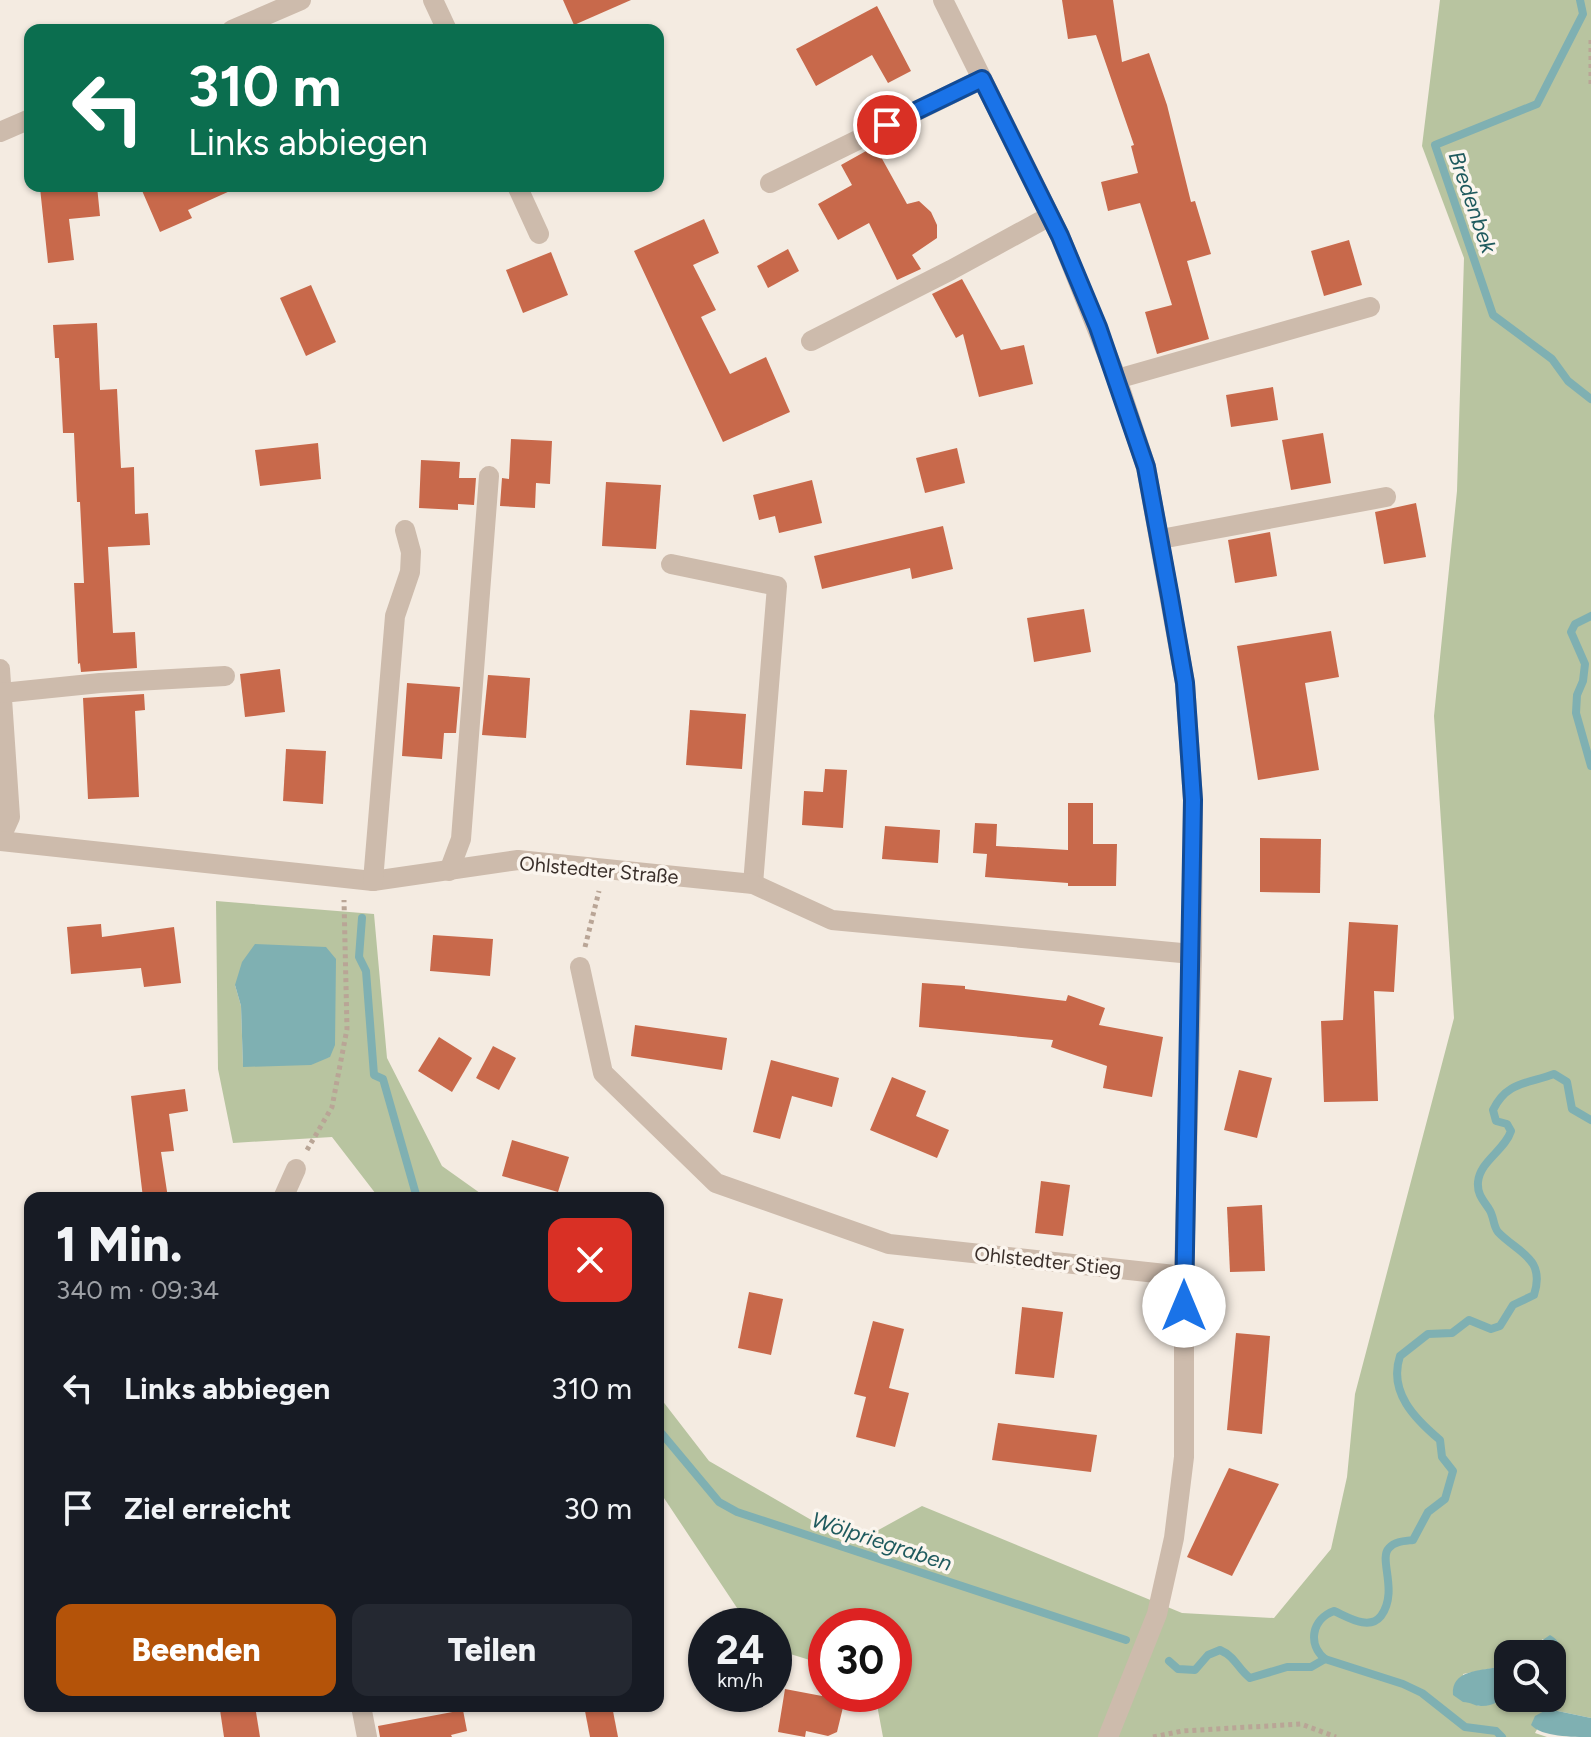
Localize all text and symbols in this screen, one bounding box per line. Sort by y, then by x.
text: 310 m [188,53,341,120]
icon: left [56,56,160,160]
pin [853,91,921,159]
icon: arrive [865,103,909,147]
text: Links abbiegen [188,121,428,164]
water label: Bredenbek [1443,148,1503,258]
street label: Ohlstedter Straße [518,851,680,889]
text: 1 Min. [56,1215,183,1273]
button: close [548,1218,632,1302]
street label: Ohlstedter Stieg [973,1241,1123,1281]
position arrow [1142,1264,1226,1348]
text: 340 m · 09:34 [56,1274,219,1306]
icon: left [56,1366,100,1410]
text: Links abbiegen [124,1370,330,1407]
text: 310 m [551,1370,632,1407]
icon: arrive [56,1486,100,1530]
text: Ziel erreicht [124,1490,291,1527]
text: 30 m [564,1490,632,1527]
water label: Wölpriegraben [808,1506,955,1577]
button: Beenden [56,1604,336,1696]
button: Teilen [352,1604,632,1696]
speed limit sign: 30 [808,1608,912,1712]
text: 24 [716,1626,764,1674]
map controls [1494,1640,1566,1712]
button: search [1494,1640,1566,1712]
text: km/h [717,1668,763,1692]

